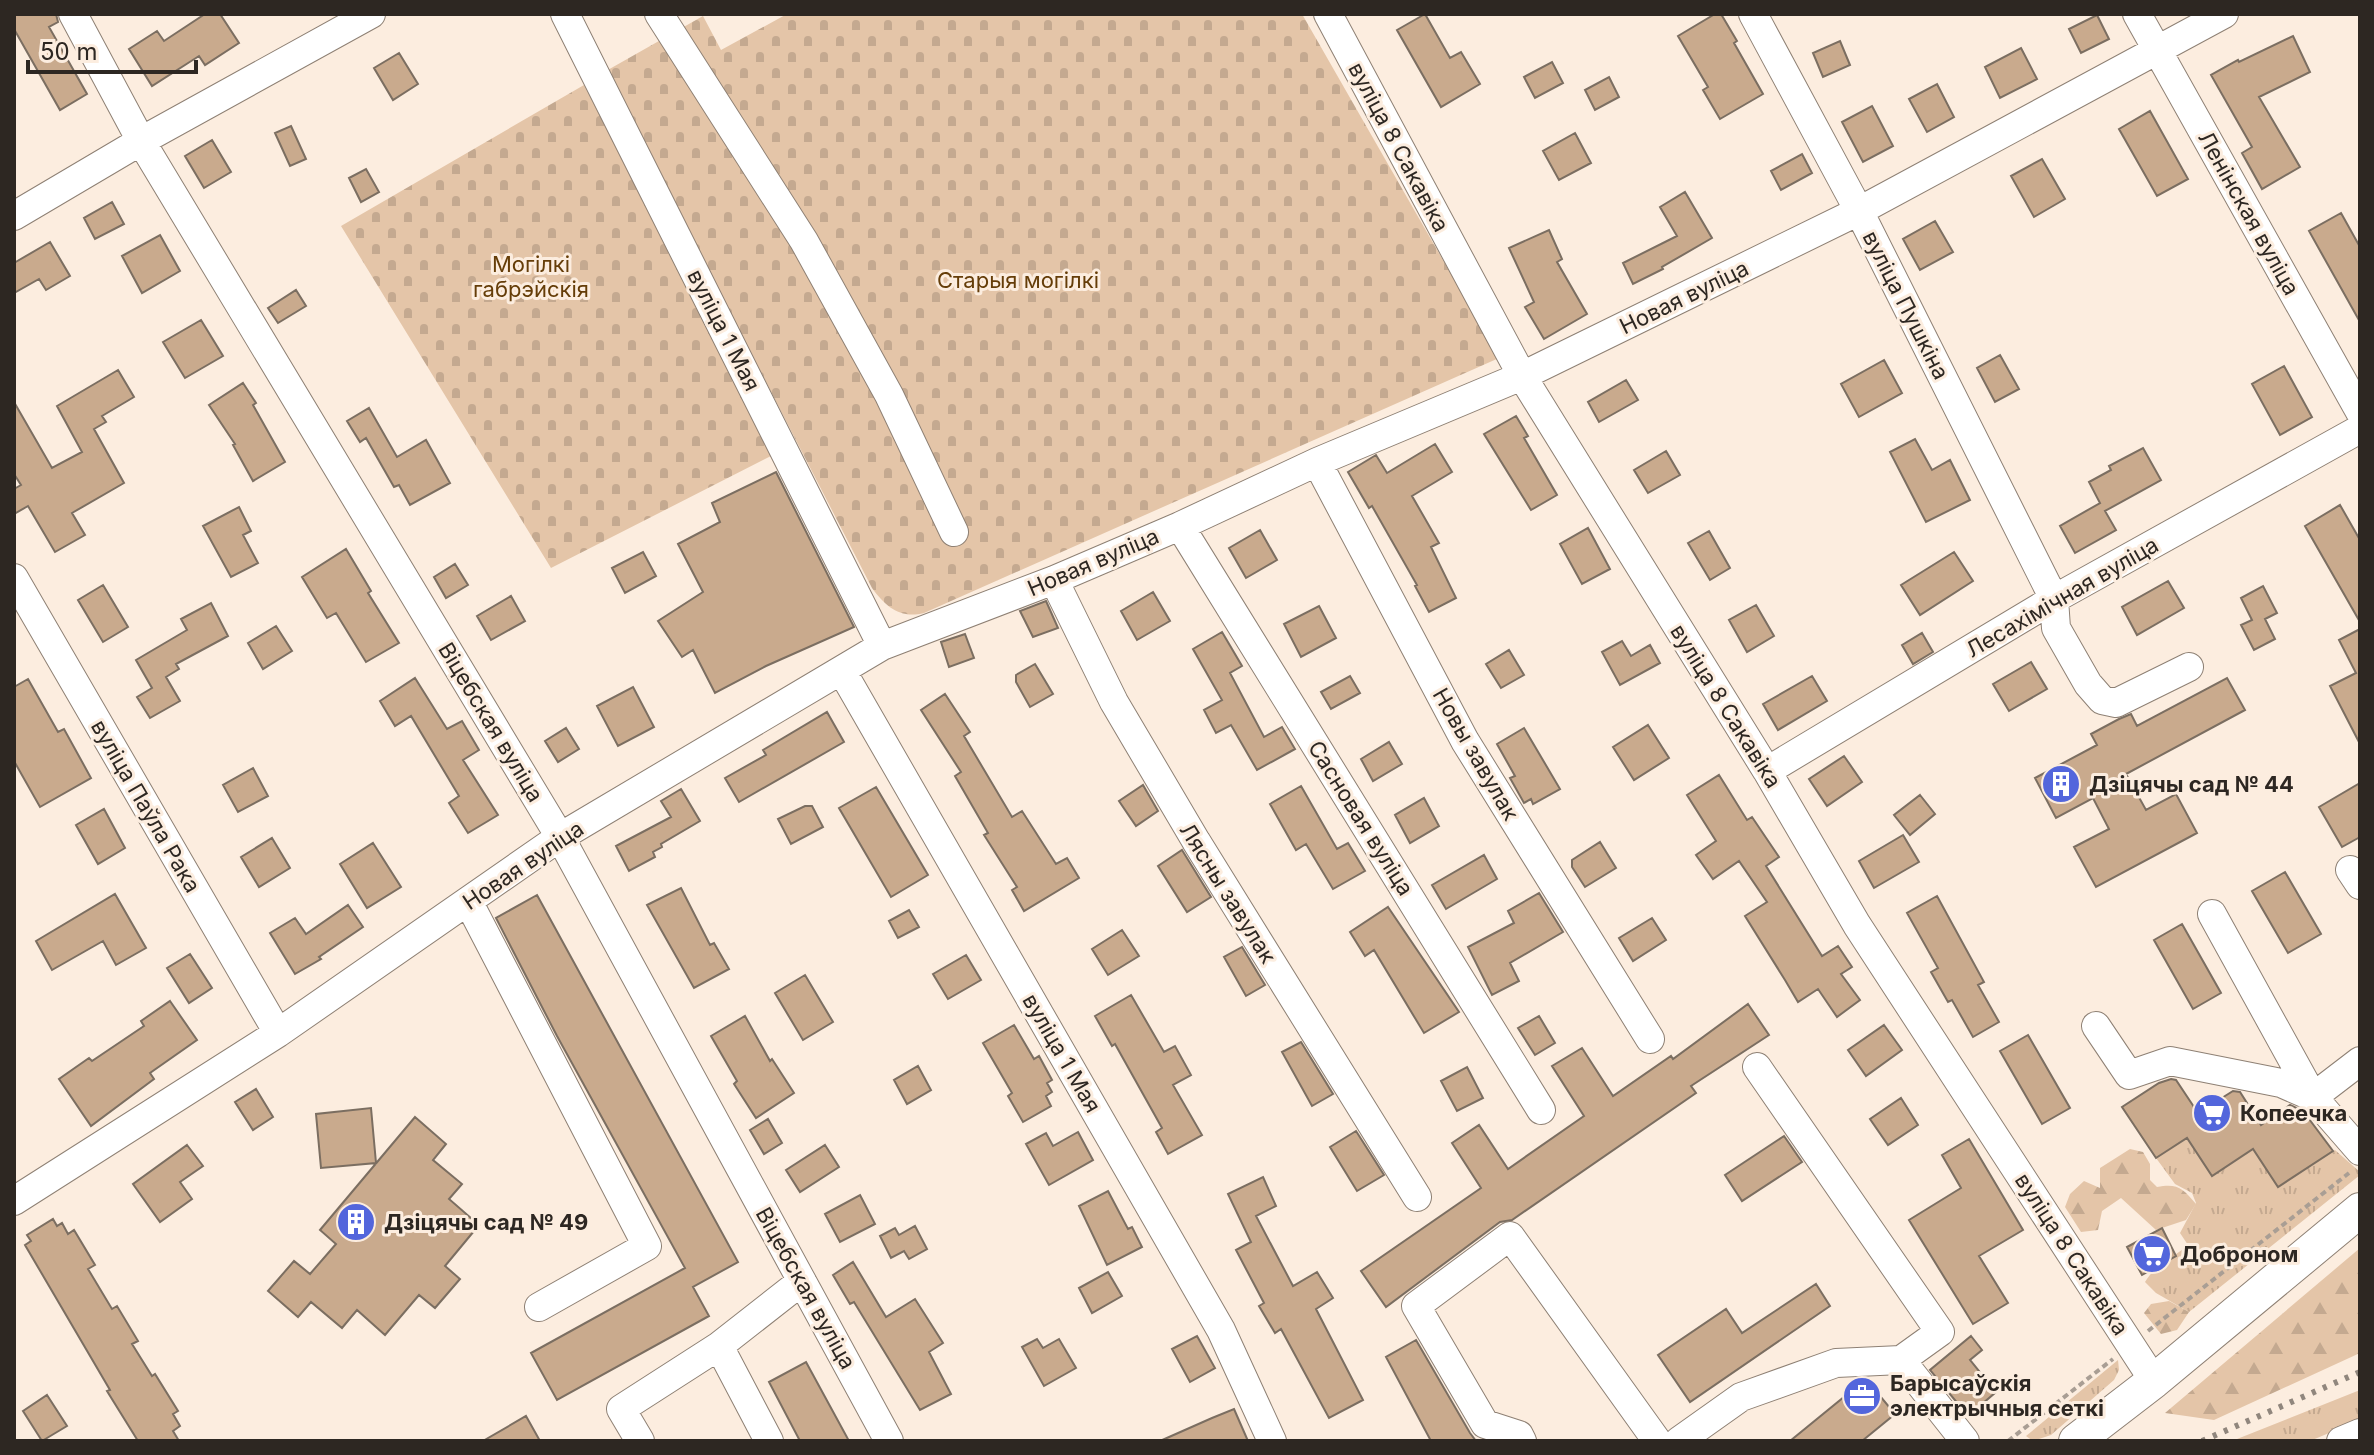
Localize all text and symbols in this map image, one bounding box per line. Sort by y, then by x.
scale bar [28,24,196,74]
text: 50 m [40,37,98,66]
street label: вуліца 8 Сакавіка [1343,58,1455,236]
street label: Ленінская вуліца [2193,127,2305,299]
street label: вуліца Пушкіна [1857,226,1955,384]
park label: Могілкі габрэйскія [473,251,589,302]
street label: Новая вуліца [1615,255,1753,339]
street label: вуліца 1 Мая [682,265,766,395]
park label: Старыя могілкі [937,267,1099,293]
street label: Новая вуліца [1023,523,1163,601]
street label: Лесахімічная вуліца [1961,531,2163,663]
street label: вуліца 8 Сакавіка [1665,619,1787,793]
street label: Віцебская вуліца [433,638,549,806]
street label: Новы завулак [1428,683,1524,825]
street label: вуліца Паўла Рака [86,715,206,897]
street label: Сасновая вуліца [1303,736,1419,900]
building icon: Дзіцячы сад № 44 [2040,763,2082,805]
place label: Дзіцячы сад № 44 [2089,771,2294,797]
street label: Новая вуліца [458,815,588,915]
street label: Лясны завулак [1174,818,1282,968]
street label: вуліца 1 Мая [1017,989,1107,1117]
supermarket icon: Копеечка [2191,1092,2233,1134]
place label: Копеечка [2240,1100,2347,1126]
street label: вуліца 8 Сакавіка [2010,1168,2134,1340]
building icon: Дзіцячы сад № 49 [335,1201,377,1243]
street label: Віцебская вуліца [751,1202,861,1374]
place label: Дзіцячы сад № 49 [384,1209,588,1235]
supermarket icon: Доброном [2131,1233,2173,1275]
place label: Доброном [2180,1241,2298,1267]
place label: Барысаўскія электрычныя сеткі [1890,1370,2104,1421]
office icon: Барысаўскія электрычныя сеткі [1841,1375,1883,1417]

